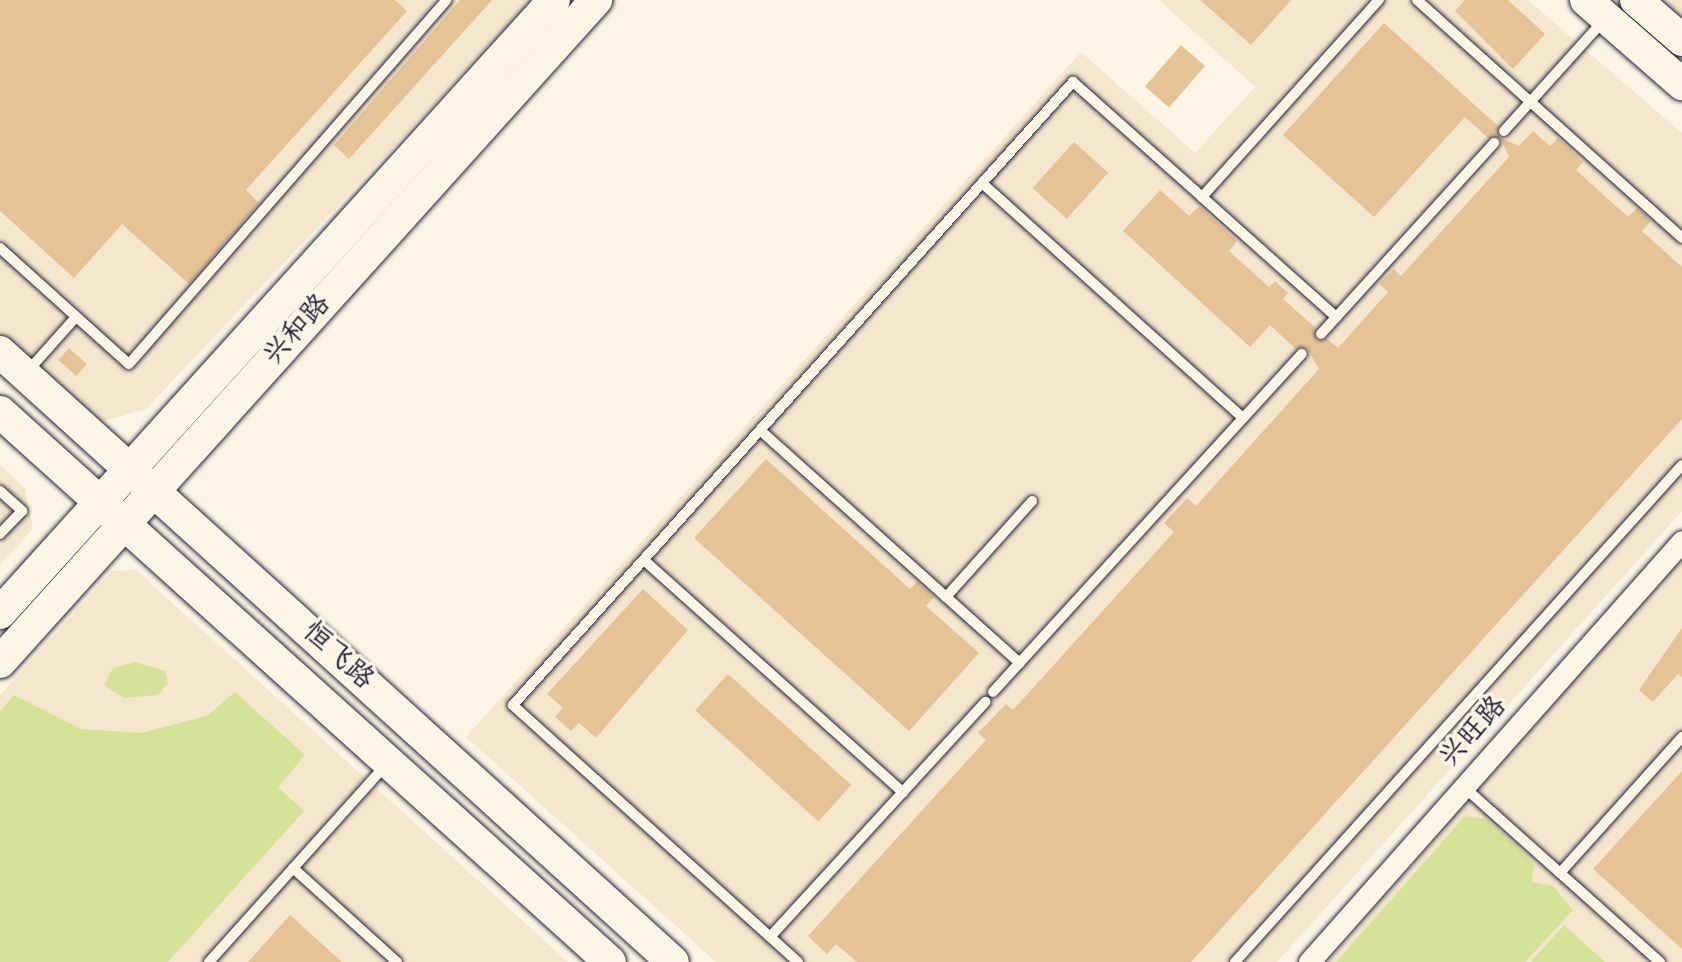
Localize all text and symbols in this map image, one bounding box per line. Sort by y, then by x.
street label: 兴和路 [257,289,339,373]
street label: 恒飞路 [295,616,379,698]
street label: 兴旺路 [1433,691,1515,775]

